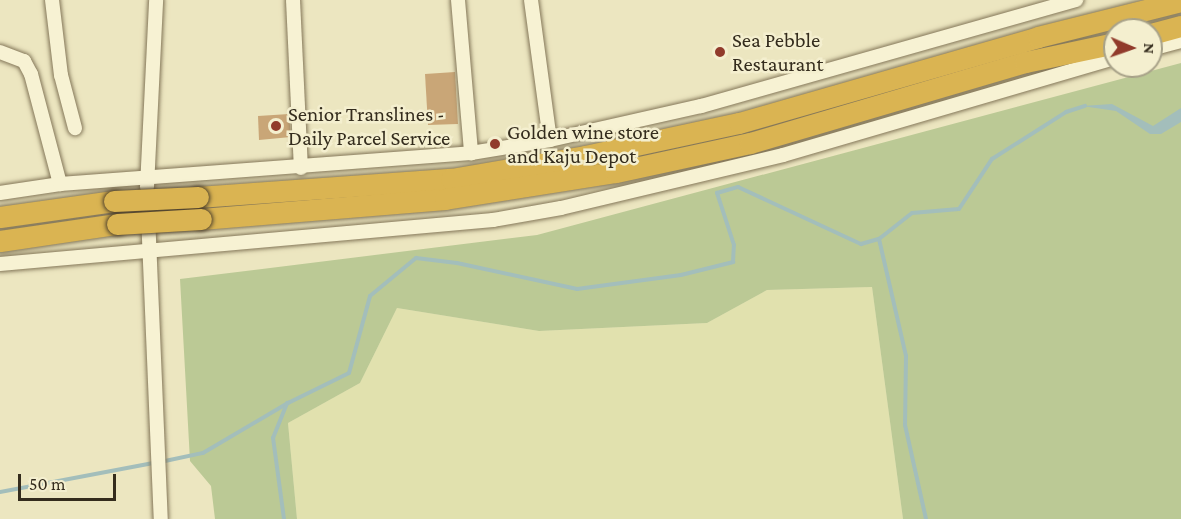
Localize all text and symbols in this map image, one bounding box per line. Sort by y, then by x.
north arrow [1103,18,1163,78]
place label: Sea Pebble Restaurant [732,27,824,77]
text: N [1141,43,1158,54]
marker: Sea Pebble Restaurant [713,45,727,59]
place label: Senior Translines - Daily Parcel Service [288,101,450,151]
marker: Senior Translines - Daily Parcel Service [269,119,283,133]
place label: Golden wine store and Kaju Depot [507,119,659,169]
marker: Golden wine store and Kaju Depot [488,137,502,151]
scale bar [21,462,118,500]
text: 50 m [29,474,66,494]

